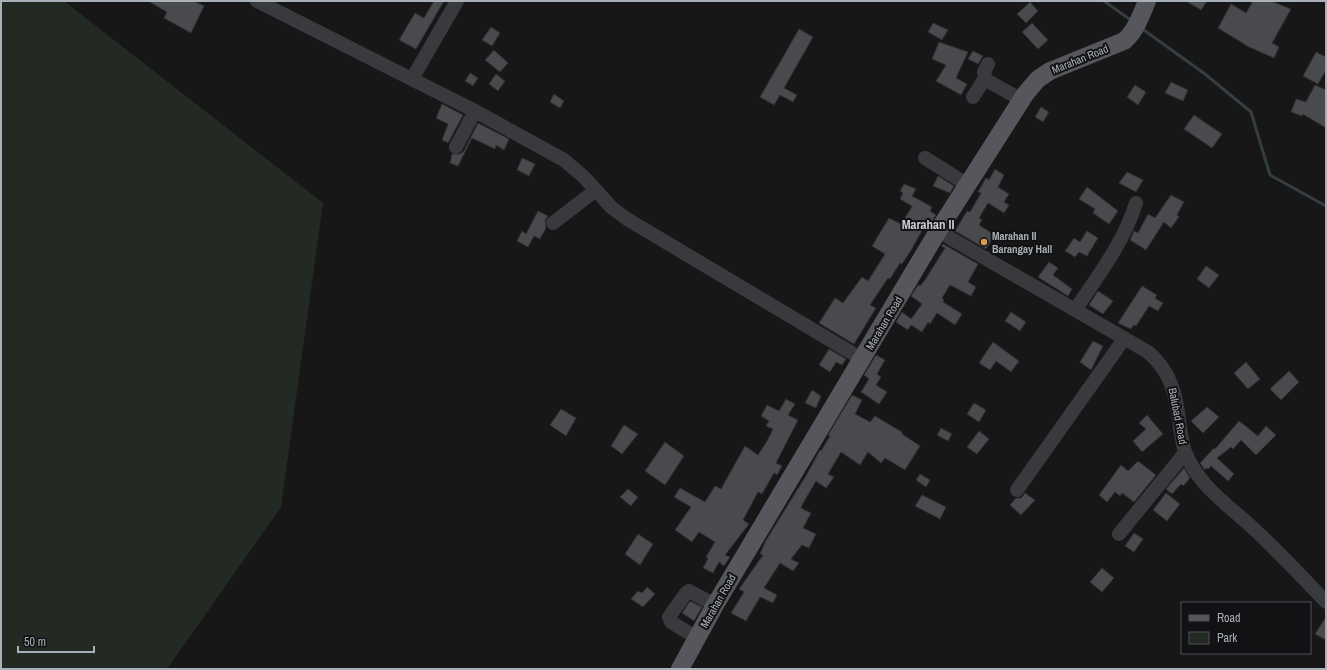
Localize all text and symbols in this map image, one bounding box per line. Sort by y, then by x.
street label: Marahan Road [1050,41,1110,77]
district label: Marahan II [902,216,954,233]
place label: Marahan II Barangay Hall [992,229,1052,256]
marker: Marahan II Barangay Hall [979,237,989,247]
street label: Marahan Road [863,294,905,352]
street label: Balubad Road [1166,387,1190,445]
street label: Marahan Road [697,572,739,630]
legend [1181,602,1311,654]
text: Road [1217,610,1241,626]
scale bar [18,628,94,654]
text: Park [1217,630,1237,646]
text: 50 m [24,634,46,650]

